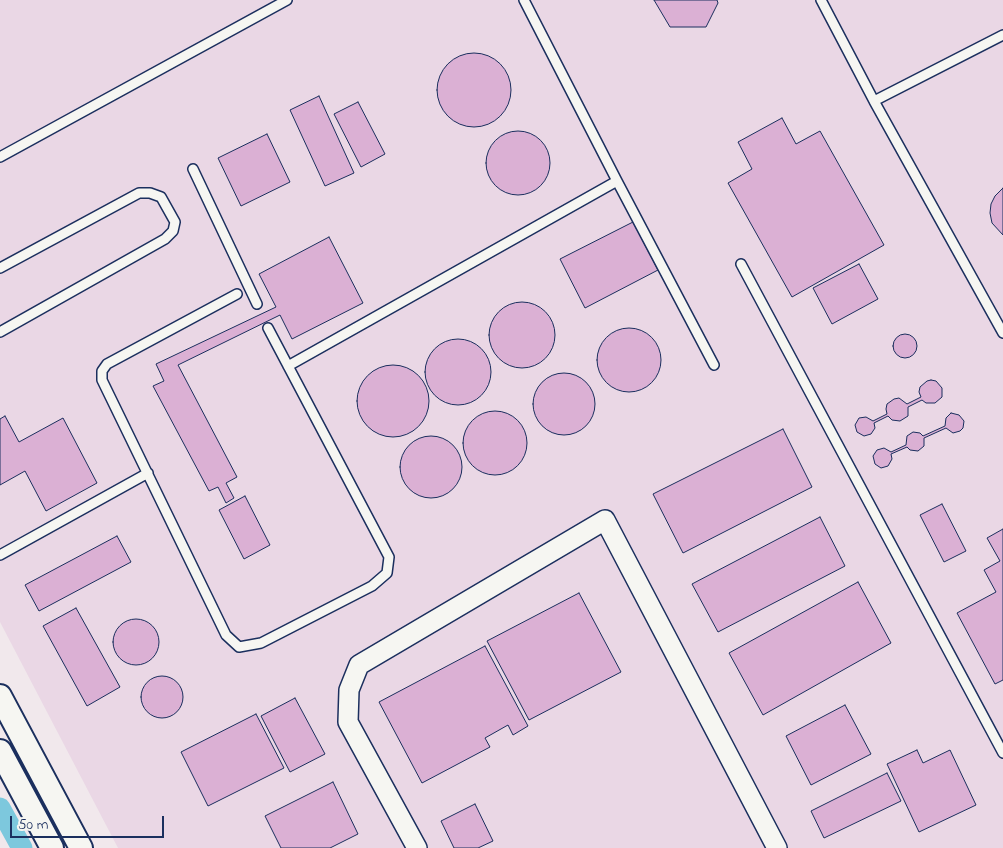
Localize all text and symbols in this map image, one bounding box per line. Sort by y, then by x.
scale bar [12,806,166,838]
text: 50 m [18,814,48,836]

